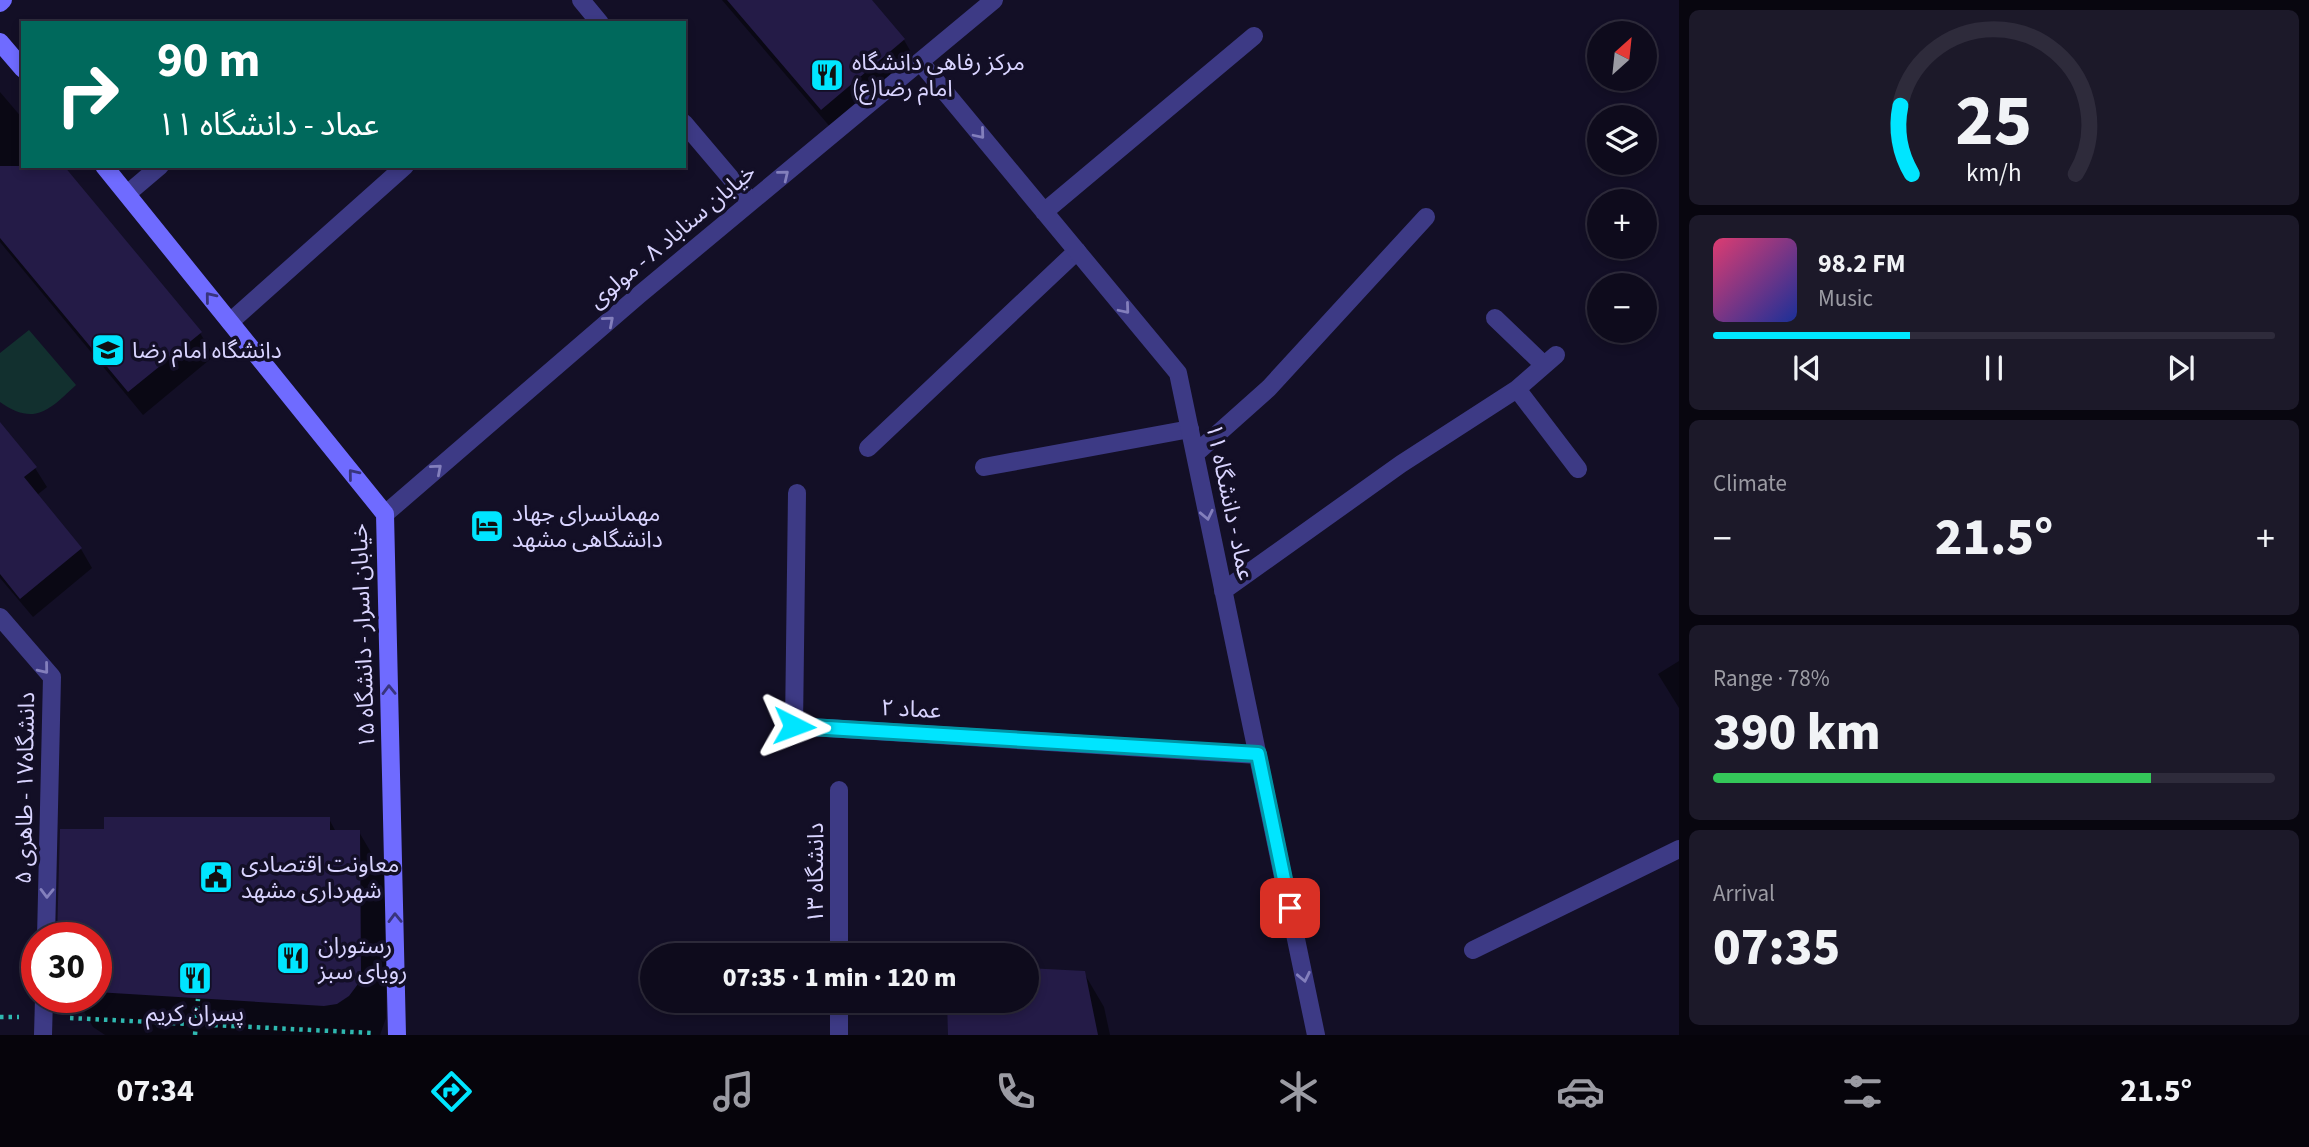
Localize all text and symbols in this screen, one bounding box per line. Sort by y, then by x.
north arrow [1587,21,1657,91]
map controls [1587,21,1657,343]
text: 90 m [157,26,261,96]
place label: مرکز رفاهی دانشگاه امام رضا(ع) [852,46,1025,106]
icon: right [42,49,133,140]
restaurant icon: مرکز رفاهی دانشگاه امام رضا(ع) [808,56,846,94]
text: 25 [1956,69,2032,173]
text: عماد - دانشگاه ۱۱ [157,102,379,148]
button: layers [1587,105,1657,175]
one-way arrow [972,126,984,139]
text: km/h [1966,154,2022,190]
street label: خیابان سناباد ۸ - مولوی [581,156,763,316]
one-way arrow [776,171,789,183]
button: + [1587,189,1657,259]
text: 98.2 FM [1818,245,1906,282]
button: − [1587,273,1657,343]
text: Music [1818,282,1873,315]
one-way arrow [206,293,219,305]
one-way arrow [1117,301,1129,314]
one-way arrow [601,317,614,329]
school or university icon: دانشگاه امام رضا [89,331,127,369]
place label: دانشگاه امام رضا [132,334,282,368]
icon: previous [1788,349,1826,387]
icon: pause [1975,349,2013,387]
icon: next [2162,349,2200,387]
street label: عماد - دانشگاه ۱۱ [1197,420,1263,584]
one-way arrow [429,465,442,477]
text: Climate [1713,467,1787,500]
one-way arrow [349,470,362,482]
place label: مهمانسرای جهاد دانشگاهی مشهد [512,497,663,556]
text: 21.5° [1935,501,2053,575]
hotel icon: مهمانسرای جهاد دانشگاهی مشهد [468,507,506,545]
one-way arrow [1199,509,1214,521]
text: − [1713,512,1732,566]
text: + [2256,512,2275,566]
street label: خیابان اسرار - دانشگاه ۱۵ [343,523,383,749]
one-way arrow [36,661,49,673]
text: Range · 78% [1713,662,1830,695]
one-way arrow [382,685,397,696]
position arrow [757,689,831,763]
street label: عماد ۲ [880,691,942,727]
street label: دانشگاه۱۷ - طاهری ۵ [7,692,43,884]
text: 390 km [1713,696,1881,770]
street label: دانشگاه ۱۳ [799,823,832,923]
place label: معاونت اقتصادی شهرداری مشهد [241,848,399,907]
public building icon: معاونت اقتصادی شهرداری مشهد [197,858,235,896]
text: Arrival [1713,877,1775,910]
pin [1260,878,1320,938]
one-way arrow [39,888,54,899]
icon: arrive [1271,889,1309,927]
text: 07:35 [1713,911,1840,985]
one-way arrow [387,912,402,923]
speed limit sign: 30 [21,922,112,1013]
place label: رستوران رویای سبز [317,929,407,988]
restaurant icon: رستوران رویای سبز [274,939,312,977]
restaurant icon: پسران کریم [176,959,214,997]
text: 07:35 · 1 min · 120 m [723,959,956,996]
one-way arrow [1296,971,1311,983]
place label: پسران کریم [146,997,244,1030]
icon: directions [427,1067,476,1116]
icon: music [709,1067,758,1116]
icon: phone [991,1067,1040,1116]
icon: climate [1274,1067,1323,1116]
icon: car [1556,1067,1605,1116]
icon: filters [1838,1067,1887,1116]
text: 07:34 [117,1068,194,1114]
text: 21.5° [2120,1068,2192,1114]

